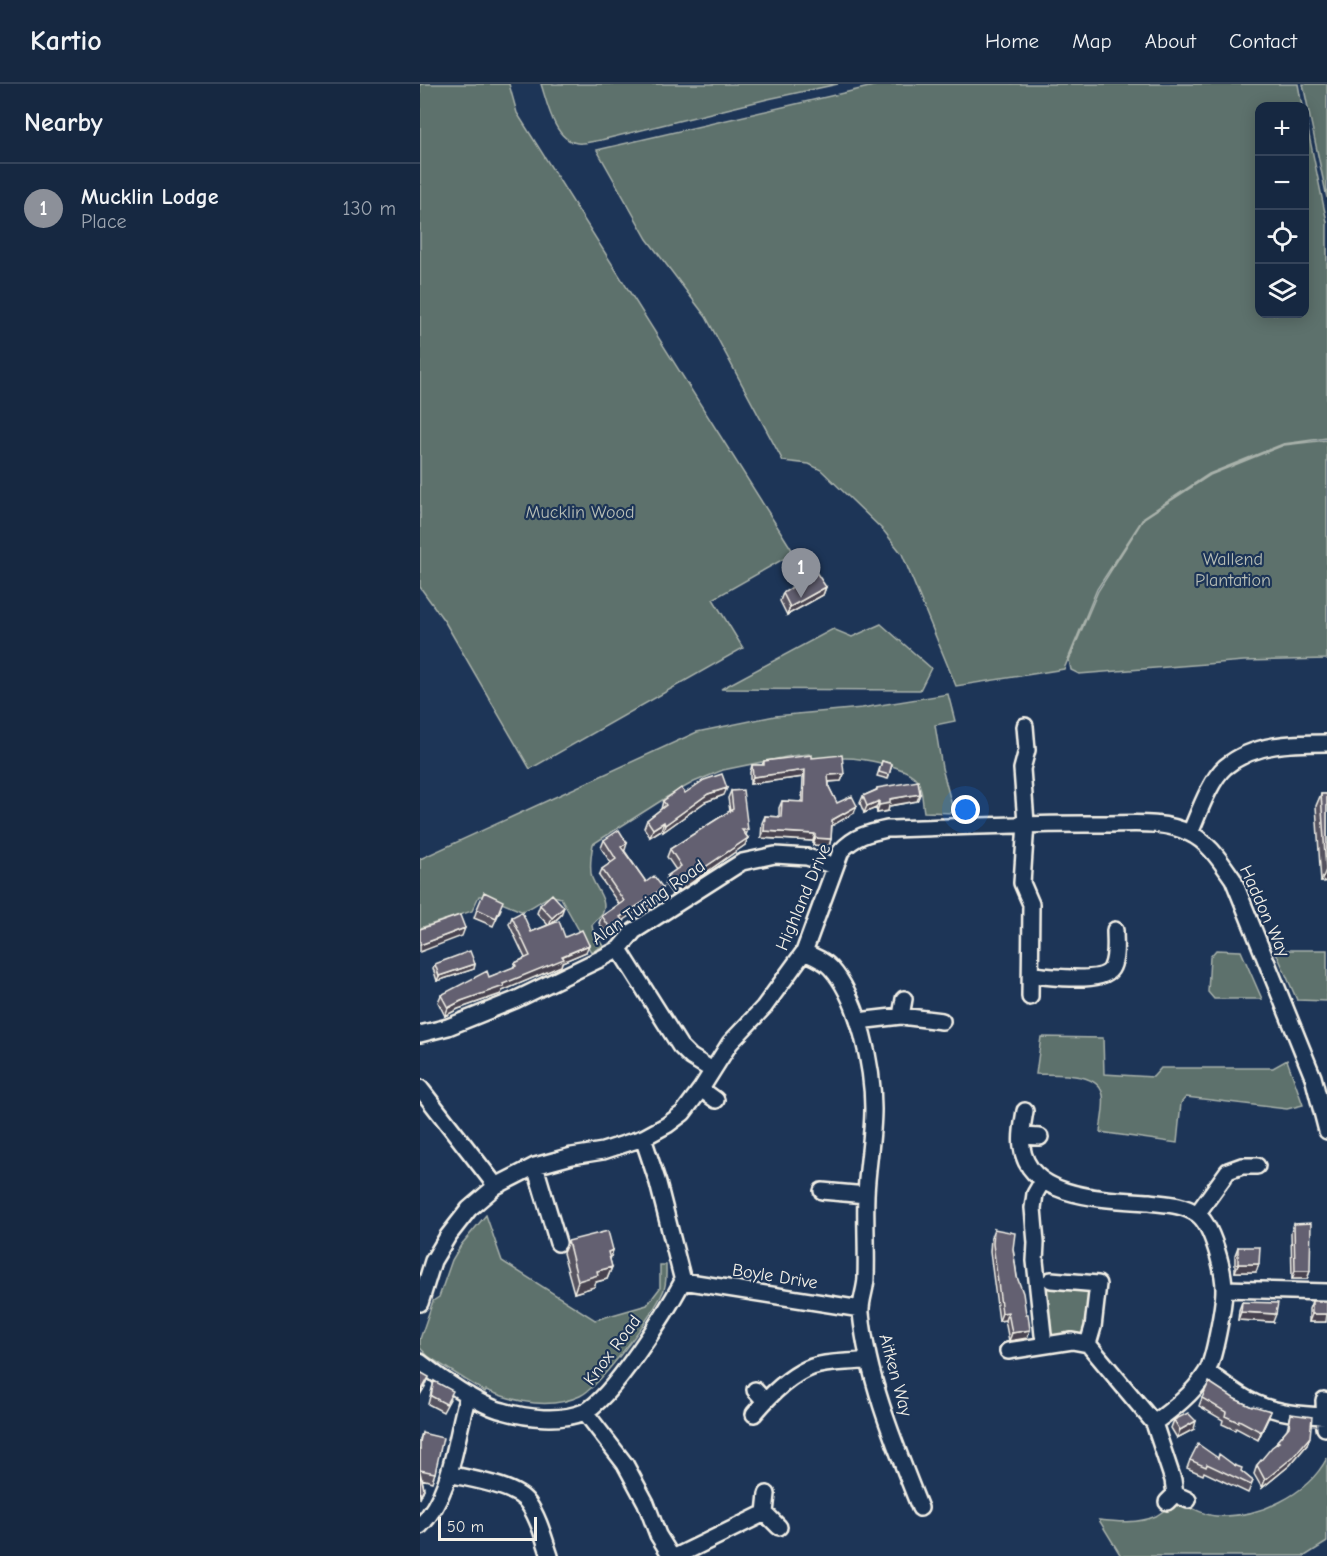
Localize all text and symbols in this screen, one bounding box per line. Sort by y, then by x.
text: Kartio [30,25,102,57]
text: Home [985,29,1039,53]
text: Map [1072,29,1112,53]
text: About [1145,29,1196,53]
text: Contact [1229,29,1297,53]
map controls [1255,102,1309,318]
button: + [1255,102,1309,156]
text: Nearby [24,108,103,138]
button: − [1255,156,1309,210]
text: Mucklin Lodge [81,184,219,210]
text: 1 [40,197,47,220]
text: 130 m [343,197,396,220]
text: Place [81,210,127,233]
button: locate [1255,210,1309,264]
button: layers [1255,264,1309,318]
park label: Mucklin Wood [525,502,635,523]
pin: 1 [782,548,820,598]
park label: Wallend Plantation [1195,549,1271,591]
your location [951,795,980,824]
street label: Highland Drive [772,841,835,954]
street label: Alan Turing Road [587,855,709,949]
street label: Haddon Way [1235,862,1295,961]
street label: Boyle Drive [731,1259,819,1294]
street label: Knox Road [579,1311,646,1390]
street label: Aitken Way [874,1331,917,1420]
scale bar [438,1514,537,1542]
text: 50 m [447,1518,484,1536]

